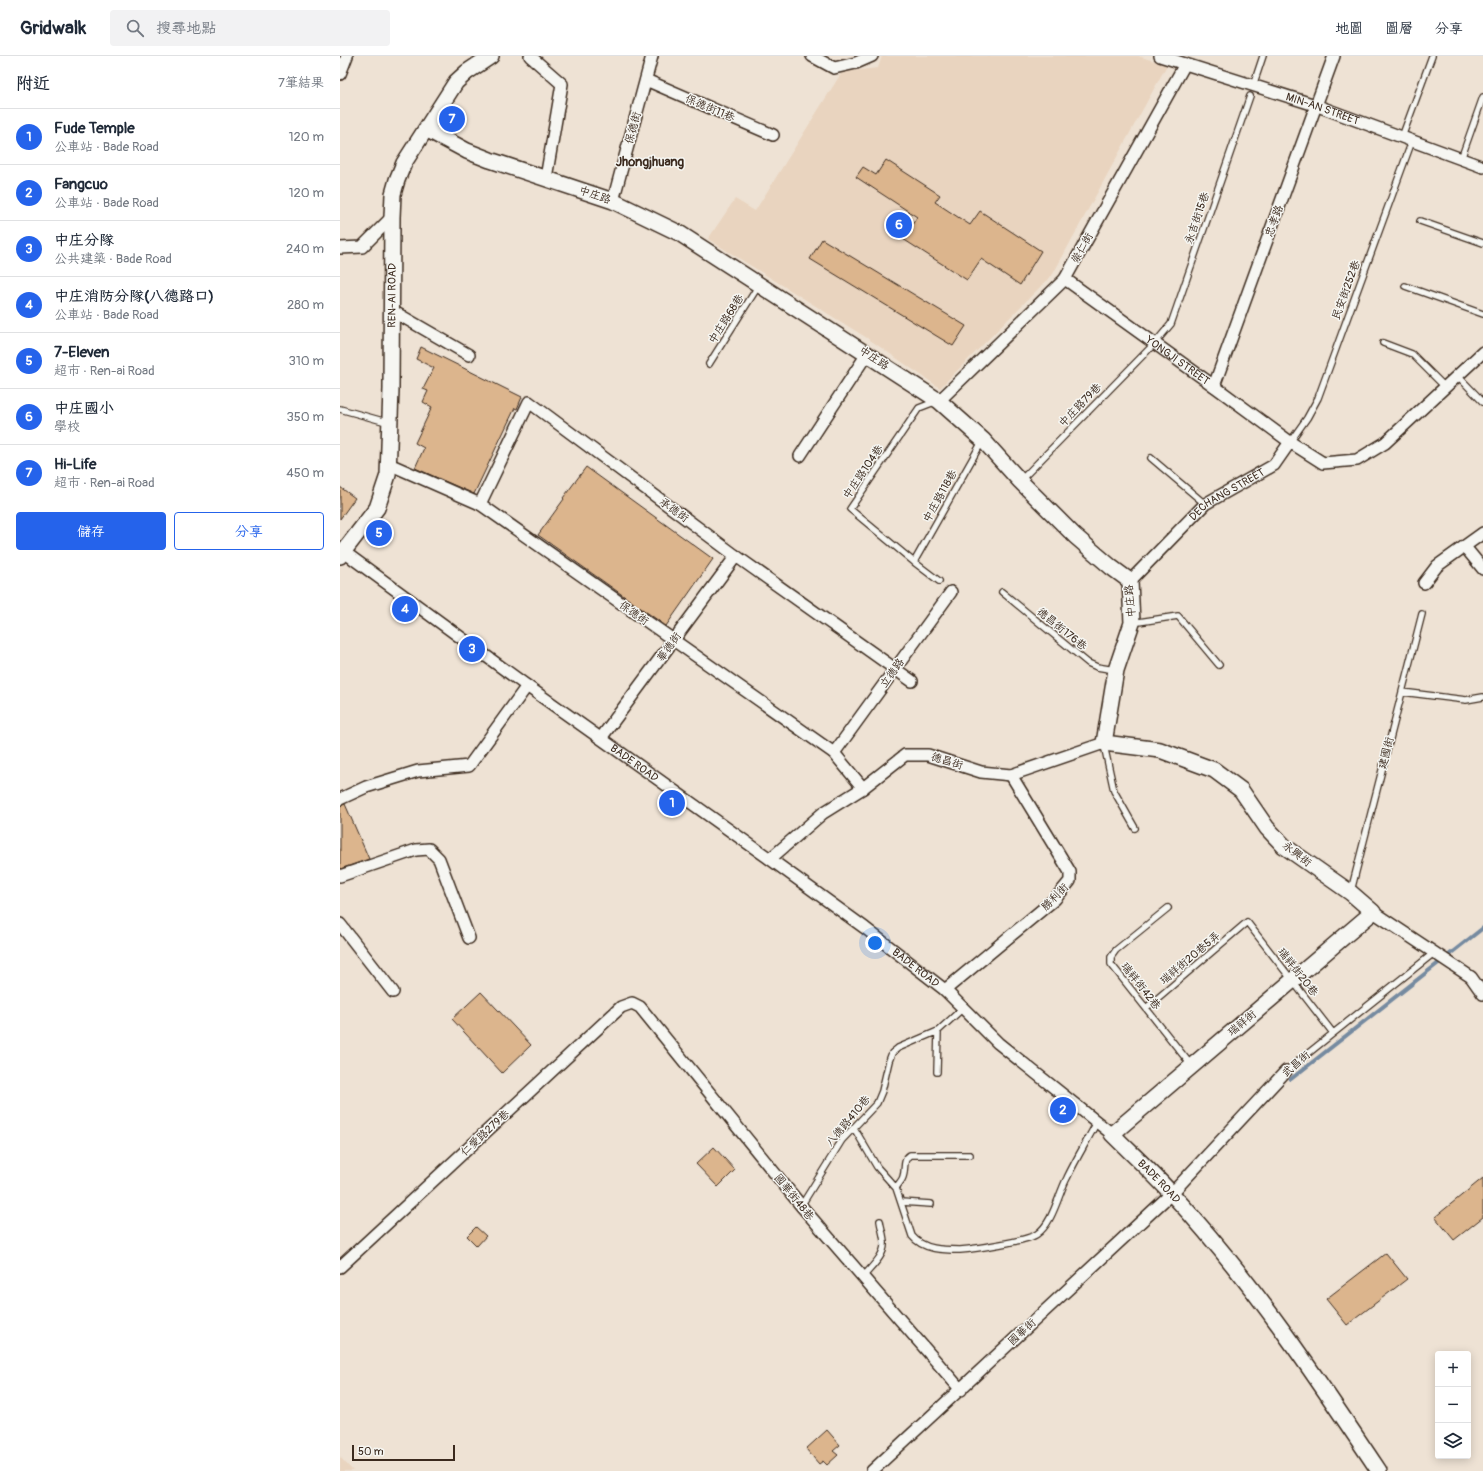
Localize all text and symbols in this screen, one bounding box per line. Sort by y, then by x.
search box [110,10,390,46]
text: Gridwalk [20,16,86,40]
icon: search [124,17,146,39]
text: 搜尋地點 [156,19,216,38]
text: 地圖 [1335,20,1363,37]
text: 圖層 [1385,20,1413,37]
text: 分享 [1435,20,1463,37]
text: 附近 [16,73,50,94]
text: 7筆結果 [278,75,324,91]
street label: MIN-AN STREET [1285,90,1361,127]
street label: 保德街11巷 [683,92,737,124]
pin: 7 [439,104,465,134]
street label: 保德街 [622,109,644,146]
text: Fude Temple [54,119,135,138]
text: 1 [26,129,32,145]
text: 120 m [288,129,324,145]
text: 公車站 · Bade Road [54,139,159,155]
district label: Jhongjhuang [616,154,685,170]
text: Fangcuo [54,175,108,194]
street label: 中庄路 [577,183,613,207]
text: 2 [25,185,33,201]
text: 120 m [288,185,324,201]
street label: 永吉街15巷 [1182,190,1212,246]
text: 公車站 · Bade Road [54,195,159,211]
street label: 忠孝路 [1262,203,1286,239]
pin: 6 [886,210,912,240]
street label: 崇仁街 [1068,230,1096,266]
text: 中庄分隊 [54,231,114,250]
text: 3 [25,241,33,257]
text: 240 m [286,241,324,257]
text: 公共建築 · Bade Road [54,251,172,267]
street label: 民安街252巷 [1329,259,1363,321]
street label: REN-AI ROAD [385,263,398,328]
text: 中庄消防分隊(八德路口) [54,287,214,306]
street label: 中庄路68巷 [706,292,746,346]
text: 4 [25,297,33,313]
text: 280 m [287,297,324,313]
text: 公車站 · Bade Road [54,307,159,323]
street label: YONGJI STREET [1143,332,1212,387]
text: 7-Eleven [54,343,109,362]
street label: 中庄路 [857,344,891,372]
text: 5 [25,353,33,369]
text: 310 m [288,353,324,369]
text: 超市 · Ren-ai Road [54,363,155,379]
street label: 中庄路79巷 [1056,381,1104,429]
text: 中庄國小 [54,399,114,418]
text: 6 [25,409,33,425]
text: 350 m [286,409,324,425]
text: 學校 [54,419,80,435]
street label: 中庄路104巷 [840,443,886,501]
text: Hi-Life [54,455,96,474]
text: 7 [26,465,32,481]
text: 450 m [286,465,324,481]
street label: DECHANG STREET [1186,465,1267,523]
street label: 中庄路118巷 [920,467,960,525]
text: 超市 · Ren-ai Road [54,475,155,491]
street label: 承德街 [657,495,692,526]
button: 儲存 [16,512,166,550]
button: 分享 [174,512,324,550]
pin: 5 [366,518,392,548]
street label: 中庄路 [1122,584,1138,618]
pin: 4 [392,594,418,624]
street label: 保德街 [617,598,652,628]
street label: 德昌街176巷 [1034,605,1090,653]
street label: 華德街 [654,629,685,664]
pin: 3 [459,634,485,664]
street label: 立德路 [877,656,907,690]
street label: 建國街 [1376,734,1397,771]
street label: BADE ROAD [608,741,661,784]
street label: 德昌街 [929,750,966,772]
pin: 1 [659,788,685,818]
street label: 永興街 [1280,839,1315,870]
street label: 勝利街 [1039,880,1072,913]
street label: 瑞祥街20巷5弄 [1157,929,1223,987]
your location [865,933,885,953]
street label: BADE ROAD [890,945,942,990]
street label: 瑞祥街20巷 [1275,945,1321,999]
street label: 瑞祥街42巷 [1118,960,1164,1012]
street label: 瑞祥街 [1225,1007,1260,1039]
street label: 武昌街 [1279,1048,1313,1080]
street label: 八德路410巷 [823,1093,873,1149]
pin: 2 [1050,1095,1076,1125]
street label: 仁愛路279巷 [458,1107,512,1159]
street label: BADE ROAD [1135,1156,1183,1206]
street label: 國華街48巷 [771,1171,817,1223]
street label: 國華街 [1005,1315,1039,1348]
map controls [1435,1351,1471,1459]
button: + [1435,1351,1471,1387]
button: − [1435,1387,1471,1423]
button: layers [1435,1423,1471,1459]
scale bar [352,1443,455,1462]
text: 50 m [358,1445,384,1458]

